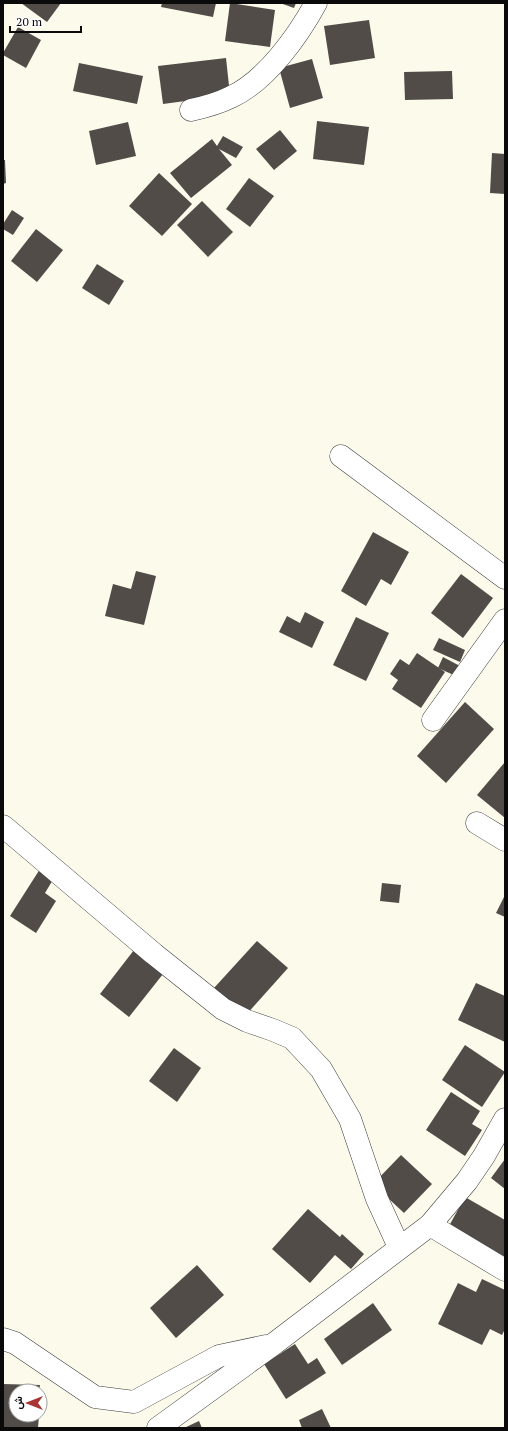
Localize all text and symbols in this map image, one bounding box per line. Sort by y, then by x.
scale bar [10,8,81,34]
text: 20 m [16,14,43,29]
north arrow [8,1383,48,1423]
text: ش [11,1396,25,1410]

